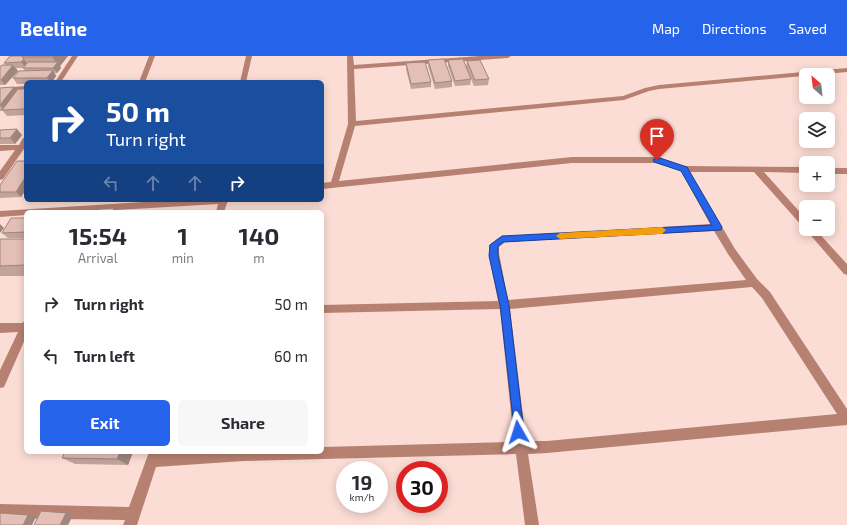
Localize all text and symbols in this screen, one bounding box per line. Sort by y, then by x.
text: Beeline [20,17,87,40]
text: Map [652,20,680,37]
text: Directions [702,20,767,37]
text: Saved [789,20,827,37]
north arrow [799,68,835,104]
map controls [799,68,835,236]
text: 50 m [106,94,170,128]
icon: right [40,96,92,148]
button: layers [799,112,835,148]
pin [640,119,674,160]
icon: arrive [646,125,668,147]
text: Turn right [106,128,186,150]
button: + [799,156,835,192]
icon: left [100,172,122,194]
icon: ahead [142,172,164,194]
icon: ahead [184,172,206,194]
icon: right [226,172,248,194]
button: − [799,200,835,236]
text: 15:54 [69,221,127,250]
text: 1 [178,221,188,250]
text: 140 [239,221,279,250]
text: Arrival [78,250,118,266]
text: min [172,250,194,266]
text: m [253,250,265,266]
icon: right [40,293,62,315]
text: Turn right [74,295,144,313]
text: 50 m [274,295,308,313]
icon: left [40,345,62,367]
text: Turn left [74,347,135,365]
text: 60 m [274,347,308,365]
button: Exit [40,400,170,446]
button: Share [178,400,308,446]
position arrow [497,411,539,453]
speed limit sign: 30 [396,461,448,513]
text: 19 [352,470,372,494]
text: km/h [350,491,374,503]

